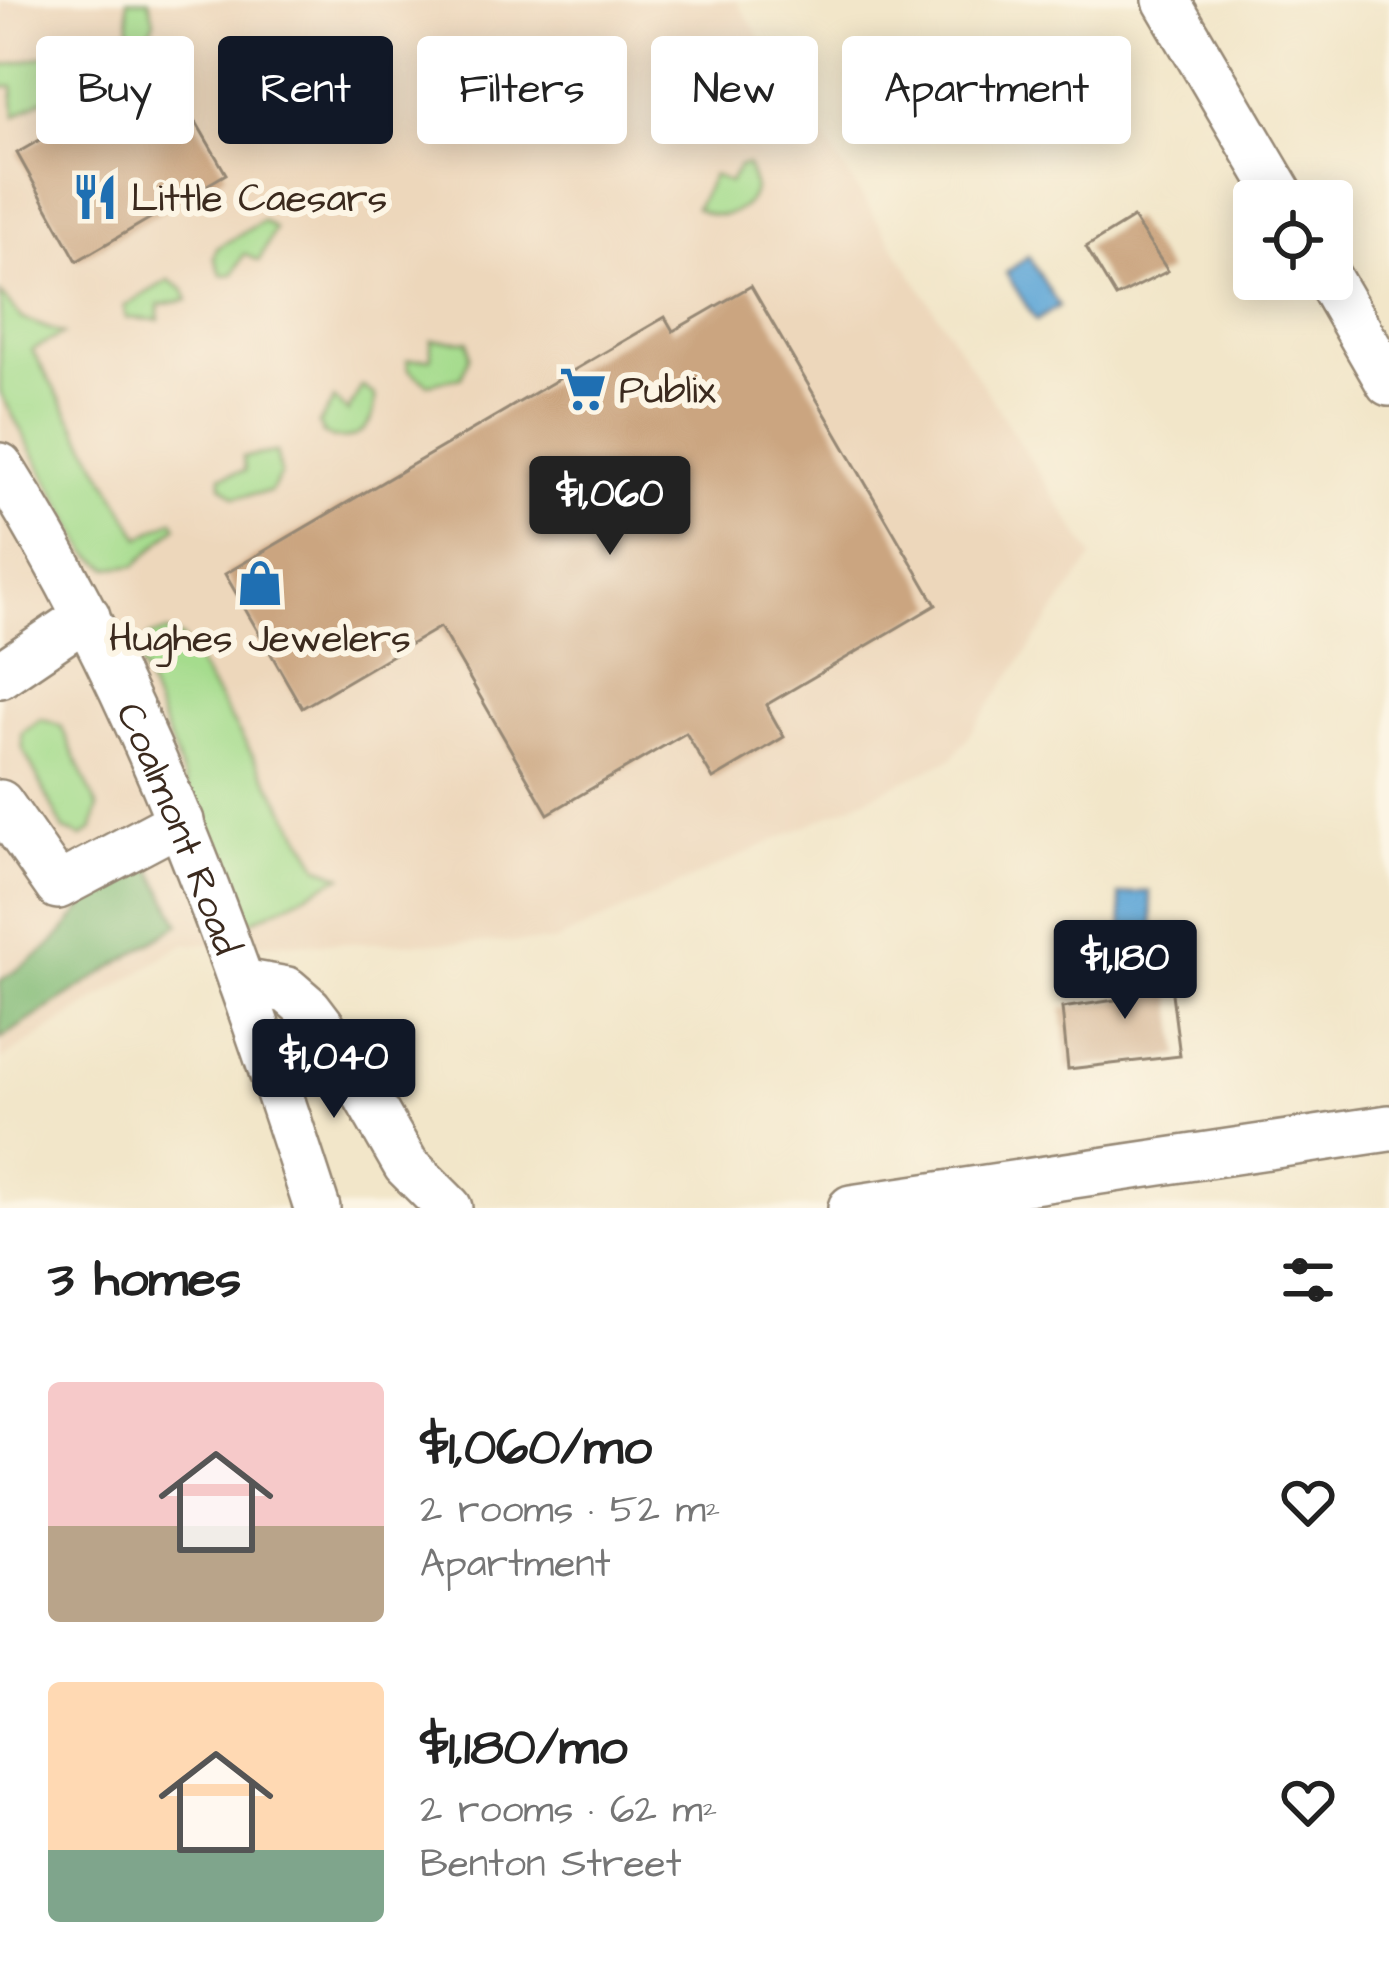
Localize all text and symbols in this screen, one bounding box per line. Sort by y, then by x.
chip: Buy [36,36,194,144]
chip: Rent [218,36,393,144]
chip: Filters [417,36,627,144]
chip: New [651,36,818,144]
chip: Apartment [842,36,1131,144]
restaurant icon: Little Caesars [70,172,120,222]
place label: Little Caesars [131,173,387,227]
map controls [1233,180,1353,300]
button: locate [1233,180,1353,300]
supermarket icon: Publix [558,364,608,414]
place label: Publix [619,365,717,419]
pin: $1,060 [512,456,708,558]
text: $1,060 [556,468,664,522]
shop icon: Hughes Jewelers [235,558,285,608]
place label: Hughes Jewelers [109,613,411,667]
street label: Coalmont Road [101,694,253,963]
pin: $1,180 [1027,920,1223,1022]
text: $1,180 [1081,932,1169,986]
pin: $1,040 [236,1019,432,1121]
text: $1,040 [279,1031,389,1085]
text: 3 homes [48,1245,241,1316]
icon: filters [1275,1247,1341,1313]
text: $1,060/mo [420,1413,652,1484]
icon: home [144,1430,288,1574]
icon: heart [1275,1469,1341,1535]
text: 2 rooms · 52 m² [420,1484,721,1538]
text: Apartment [420,1538,611,1592]
text: $1,180/mo [420,1713,627,1784]
icon: home [144,1730,288,1874]
icon: heart [1275,1769,1341,1835]
text: 2 rooms · 62 m² [420,1784,717,1838]
text: Benton Street [420,1838,681,1892]

